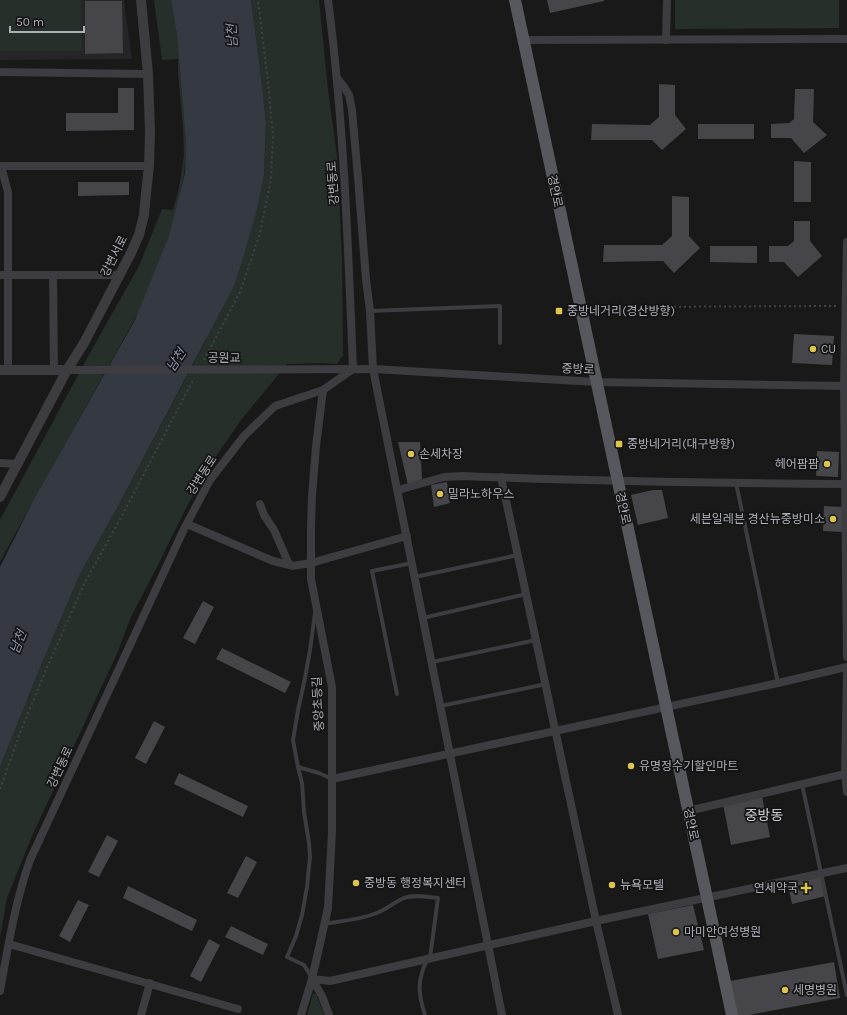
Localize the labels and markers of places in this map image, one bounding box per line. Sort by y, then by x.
place label: 중방네거리(경산방향) [567,304,675,318]
marker: 중방네거리(경산방향) [554,306,564,316]
place label: CU [821,342,836,356]
marker: CU [808,344,818,354]
place label: 중방네거리(대구방향) [627,437,735,451]
marker: 중방네거리(대구방향) [614,439,624,449]
place label: 손세차장 [419,447,463,461]
marker: 손세차장 [406,449,416,459]
place label: 헤어팜팜 [775,457,819,471]
marker: 헤어팜팜 [822,459,832,469]
place label: 밀라노하우스 [448,487,514,501]
marker: 밀라노하우스 [435,489,445,499]
place label: 세븐일레븐 경산뉴중방미소 [690,512,825,526]
marker: 세븐일레븐 경산뉴중방미소 [828,514,838,524]
place label: 유명정수기할인마트 [639,759,738,773]
marker: 유명정수기할인마트 [626,761,636,771]
place label: 중방동 행정복지센터 [364,876,466,890]
marker: 중방동 행정복지센터 [351,878,361,888]
place label: 뉴욕모텔 [620,878,664,892]
marker: 뉴욕모텔 [607,880,617,890]
place label: 연세약국 [754,881,798,895]
marker: 연세약국 [801,883,811,893]
place label: 마미안여성병원 [684,925,761,939]
marker: 마미안여성병원 [671,927,681,937]
place label: 세명병원 [793,983,837,997]
marker: 세명병원 [780,985,790,995]

